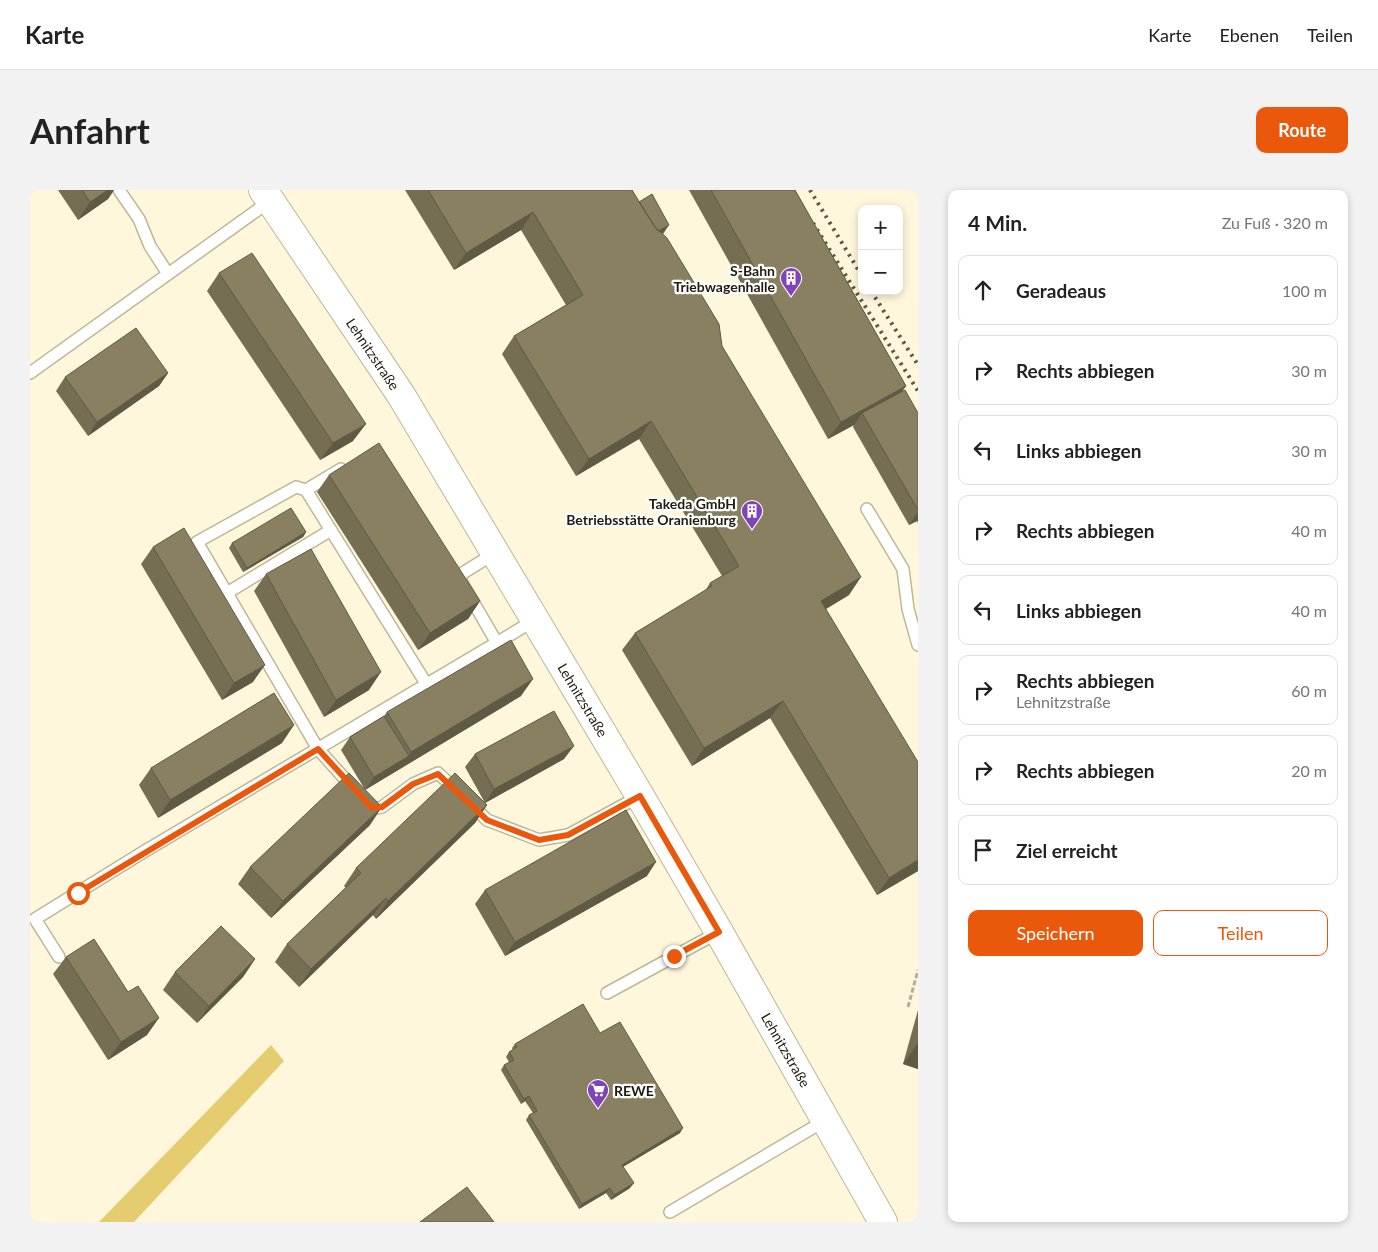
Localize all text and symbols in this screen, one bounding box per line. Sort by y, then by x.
text: Karte [25,20,84,49]
text: Karte [1148,24,1191,46]
text: Ebenen [1219,24,1279,46]
text: Teilen [1307,24,1353,46]
button: Route [1256,107,1348,153]
text: Anfahrt [30,109,150,151]
map controls [858,205,903,295]
button: + [858,205,903,250]
text: 4 Min. [968,210,1027,235]
text: Zu Fuß · 320 m [1222,213,1328,232]
button: − [858,250,903,295]
place label: S-Bahn Triebwagenhalle [674,262,776,295]
building icon: S-Bahn Triebwagenhalle [779,266,803,297]
icon: ahead [969,276,997,304]
text: Geradeaus [1016,279,1106,302]
text: 100 m [1282,281,1327,300]
street label: Lehnitzstraße [343,315,403,393]
icon: right [969,356,997,384]
text: Rechts abbiegen [1016,359,1154,382]
text: 30 m [1291,361,1327,380]
icon: left [969,436,997,464]
text: Links abbiegen [1016,439,1141,462]
text: 30 m [1291,441,1327,460]
place label: Takeda GmbH Betriebsstätte Oranienburg [566,495,737,528]
building icon: Takeda GmbH Betriebsstätte Oranienburg [740,499,764,530]
icon: right [969,516,997,544]
text: Rechts abbiegen [1016,519,1154,542]
text: 40 m [1291,521,1327,540]
icon: left [969,596,997,624]
text: Links abbiegen [1016,599,1141,622]
text: 40 m [1291,601,1327,620]
street label: Lehnitzstraße [554,660,612,740]
text: Rechts abbiegen [1016,669,1154,692]
icon: right [969,676,997,704]
text: 60 m [1291,681,1327,700]
text: Lehnitzstraße [1016,692,1111,711]
icon: right [969,756,997,784]
text: Rechts abbiegen [1016,759,1154,782]
text: 20 m [1291,761,1327,780]
icon: arrive [969,836,997,864]
text: Ziel erreicht [1016,839,1118,862]
route start [67,882,90,905]
button: Speichern [968,910,1143,956]
button: Teilen [1153,910,1328,956]
route end [663,945,686,968]
street label: Lehnitzstraße [758,1010,814,1090]
supermarket icon: REWE [586,1078,610,1109]
place label: REWE [614,1082,654,1099]

